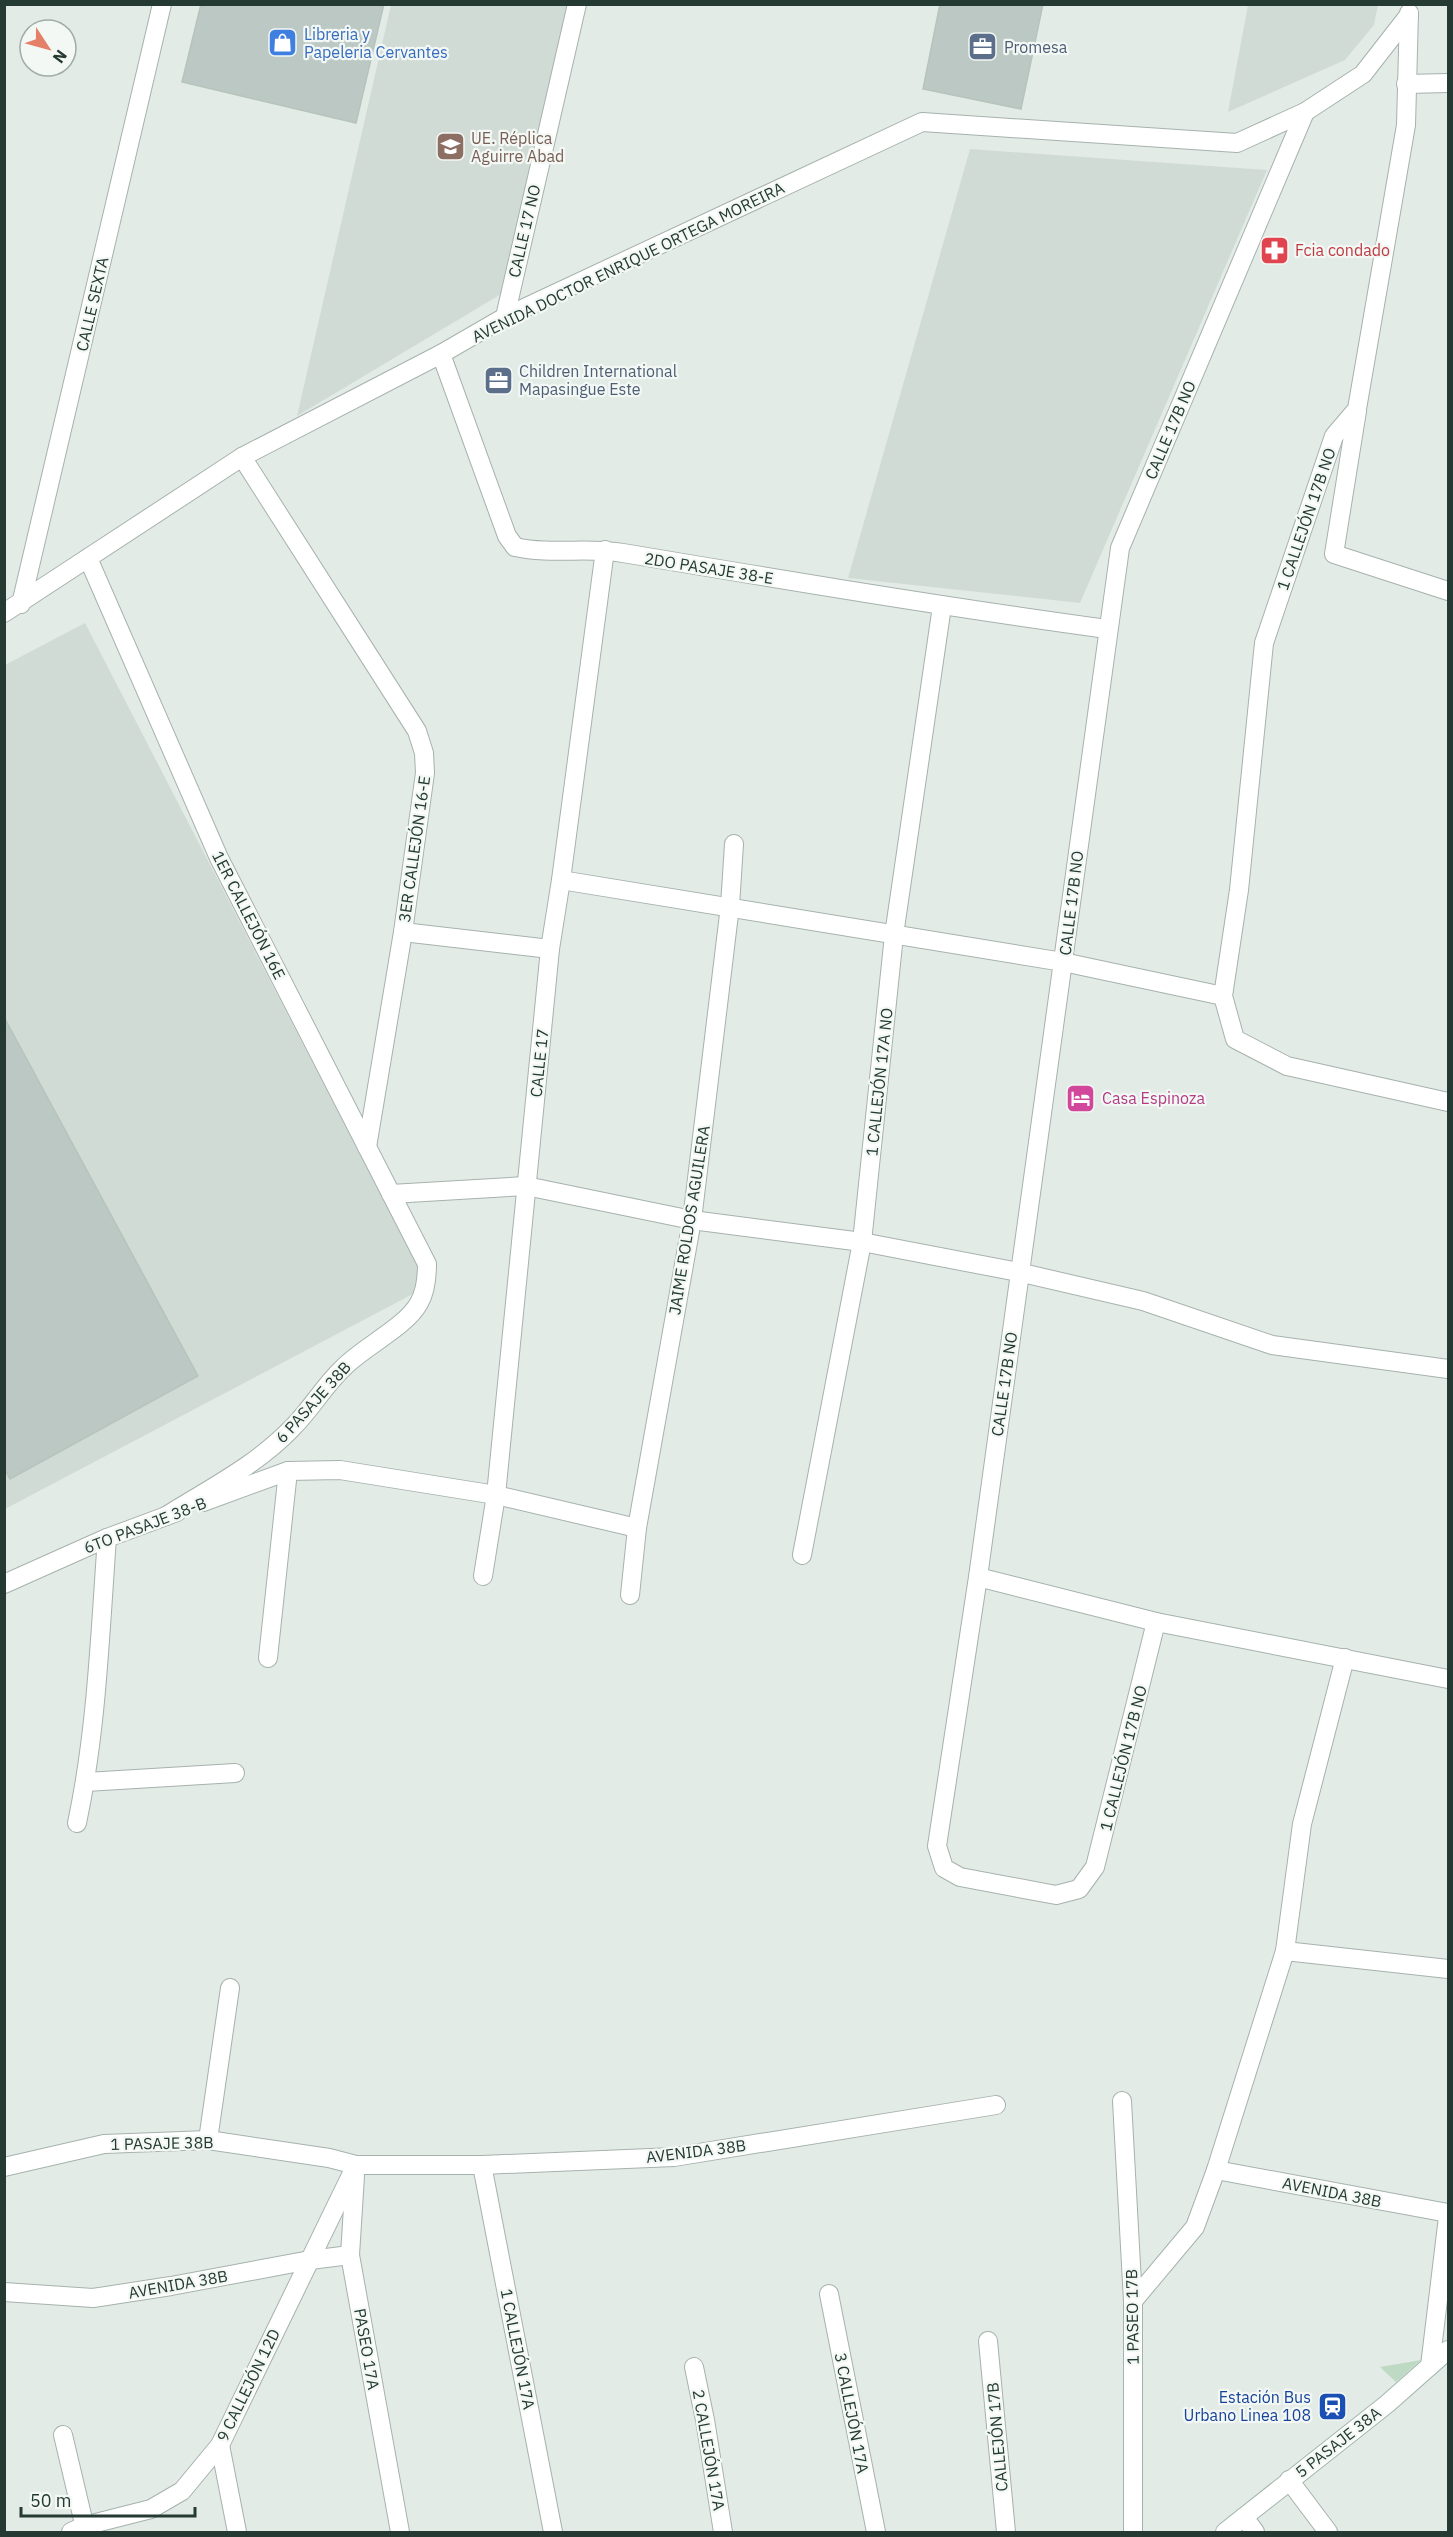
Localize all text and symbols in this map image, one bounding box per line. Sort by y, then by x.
north arrow [18,18,78,78]
place label: Libreria y Papeleria Cervantes [304,24,448,62]
shop icon: Libreria y Papeleria Cervantes [267,27,299,59]
office icon: Promesa [967,31,999,63]
place label: Promesa [1004,37,1068,57]
text: N [49,46,72,67]
place label: UE. Réplica Aguirre Abad [471,128,564,166]
school or university icon: UE. Réplica Aguirre Abad [434,131,466,163]
street label: AVENIDA DOCTOR ENRIQUE ORTEGA MOREIRA [468,177,788,347]
street label: CALLE 17 NO [504,182,544,280]
pharmacy icon: Fcia condado [1258,234,1290,266]
place label: Fcia condado [1295,240,1390,260]
street label: CALLE SEXTA [71,255,113,353]
place label: Children International Mapasingue Este [519,361,677,399]
office icon: Children International Mapasingue Este [482,364,514,396]
street label: CALLE 17B NO [1140,378,1200,482]
street label: 1 CALLEJÓN 17B NO [1271,445,1340,593]
street label: 2DO PASAJE 38-E [643,548,775,588]
street label: 3ER CALLEJÓN 16-E [393,774,434,924]
street label: 1ER CALLEJÓN 16E [208,847,291,983]
street label: CALLE 17B NO [1055,849,1087,957]
street label: 1 CALLEJÓN 17A NO [860,1007,897,1157]
street label: CALLE 17 [525,1028,553,1098]
hotel icon: Casa Espinoza [1065,1082,1097,1114]
place label: Casa Espinoza [1102,1088,1205,1108]
street label: JAIME ROLDOS AGUILERA [664,1124,714,1316]
street label: CALLE 17B NO [987,1330,1021,1438]
street label: 6 PASAJE 38B [271,1357,355,1447]
street label: 6TO PASAJE 38-B [81,1492,209,1558]
street label: 1 CALLEJÓN 17B NO [1094,1683,1151,1833]
street label: 1 PASAJE 38B [110,2132,214,2154]
street label: AVENIDA 38B [645,2135,747,2167]
street label: AVENIDA 38B [1281,2173,1383,2211]
street label: AVENIDA 38B [127,2265,229,2303]
street label: 1 PASEO 17B [1121,2269,1143,2365]
street label: 1 CALLEJÓN 17A [496,2287,541,2411]
street label: PASEO 17A [350,2307,384,2391]
street label: 9 CALLEJÓN 12D [211,2325,284,2445]
street label: 3 CALLEJÓN 17A [830,2351,875,2475]
street label: CALLEJÓN 17B [981,2382,1012,2493]
place label: Estación Bus Urbano Linea 108 [1184,2387,1311,2425]
street label: 2 CALLEJÓN 17A [688,2388,730,2512]
station icon: Estación Bus Urbano Linea 108 [1316,2390,1348,2422]
street label: 5 PASAJE 38A [1291,2402,1385,2482]
scale bar [21,2480,195,2518]
text: 50 m [30,2489,72,2512]

